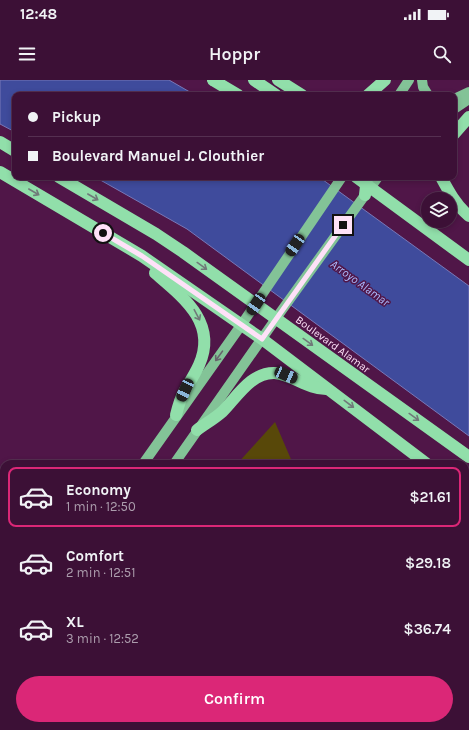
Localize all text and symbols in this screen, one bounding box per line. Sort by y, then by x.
text: 12:48 [20,5,57,23]
icon: menu [16,43,38,65]
text: Hoppr [209,43,260,65]
icon: search [431,43,453,65]
text: Pickup [52,108,101,126]
text: Boulevard Manuel J. Clouthier [52,147,264,165]
one-way arrow [28,188,39,196]
map controls [421,192,457,228]
button: layers [421,192,457,228]
one-way arrow [87,193,99,201]
route end [334,216,352,234]
route start [94,224,112,242]
car [283,232,307,258]
water label: Arroyo Alamar [328,257,393,310]
one-way arrow [197,262,208,270]
car [244,291,268,317]
one-way arrow [194,309,201,321]
street label: Boulevard Alamar [293,313,372,376]
one-way arrow [302,338,313,346]
one-way arrow [215,350,223,361]
car [273,365,299,385]
car [174,377,196,403]
one-way arrow [344,400,355,408]
one-way arrow [408,413,419,421]
icon: car [18,479,54,515]
text: Economy [66,481,131,499]
text: $21.61 [409,488,451,506]
text: 1 min · 12:50 [66,499,136,514]
icon: car [18,545,54,581]
text: Comfort [66,547,124,565]
text: $29.18 [405,554,451,572]
text: 2 min · 12:51 [66,565,135,580]
icon: car [18,611,54,647]
text: XL [66,613,84,631]
text: $36.74 [404,620,451,638]
text: 3 min · 12:52 [66,631,139,646]
button: Confirm [16,676,453,722]

